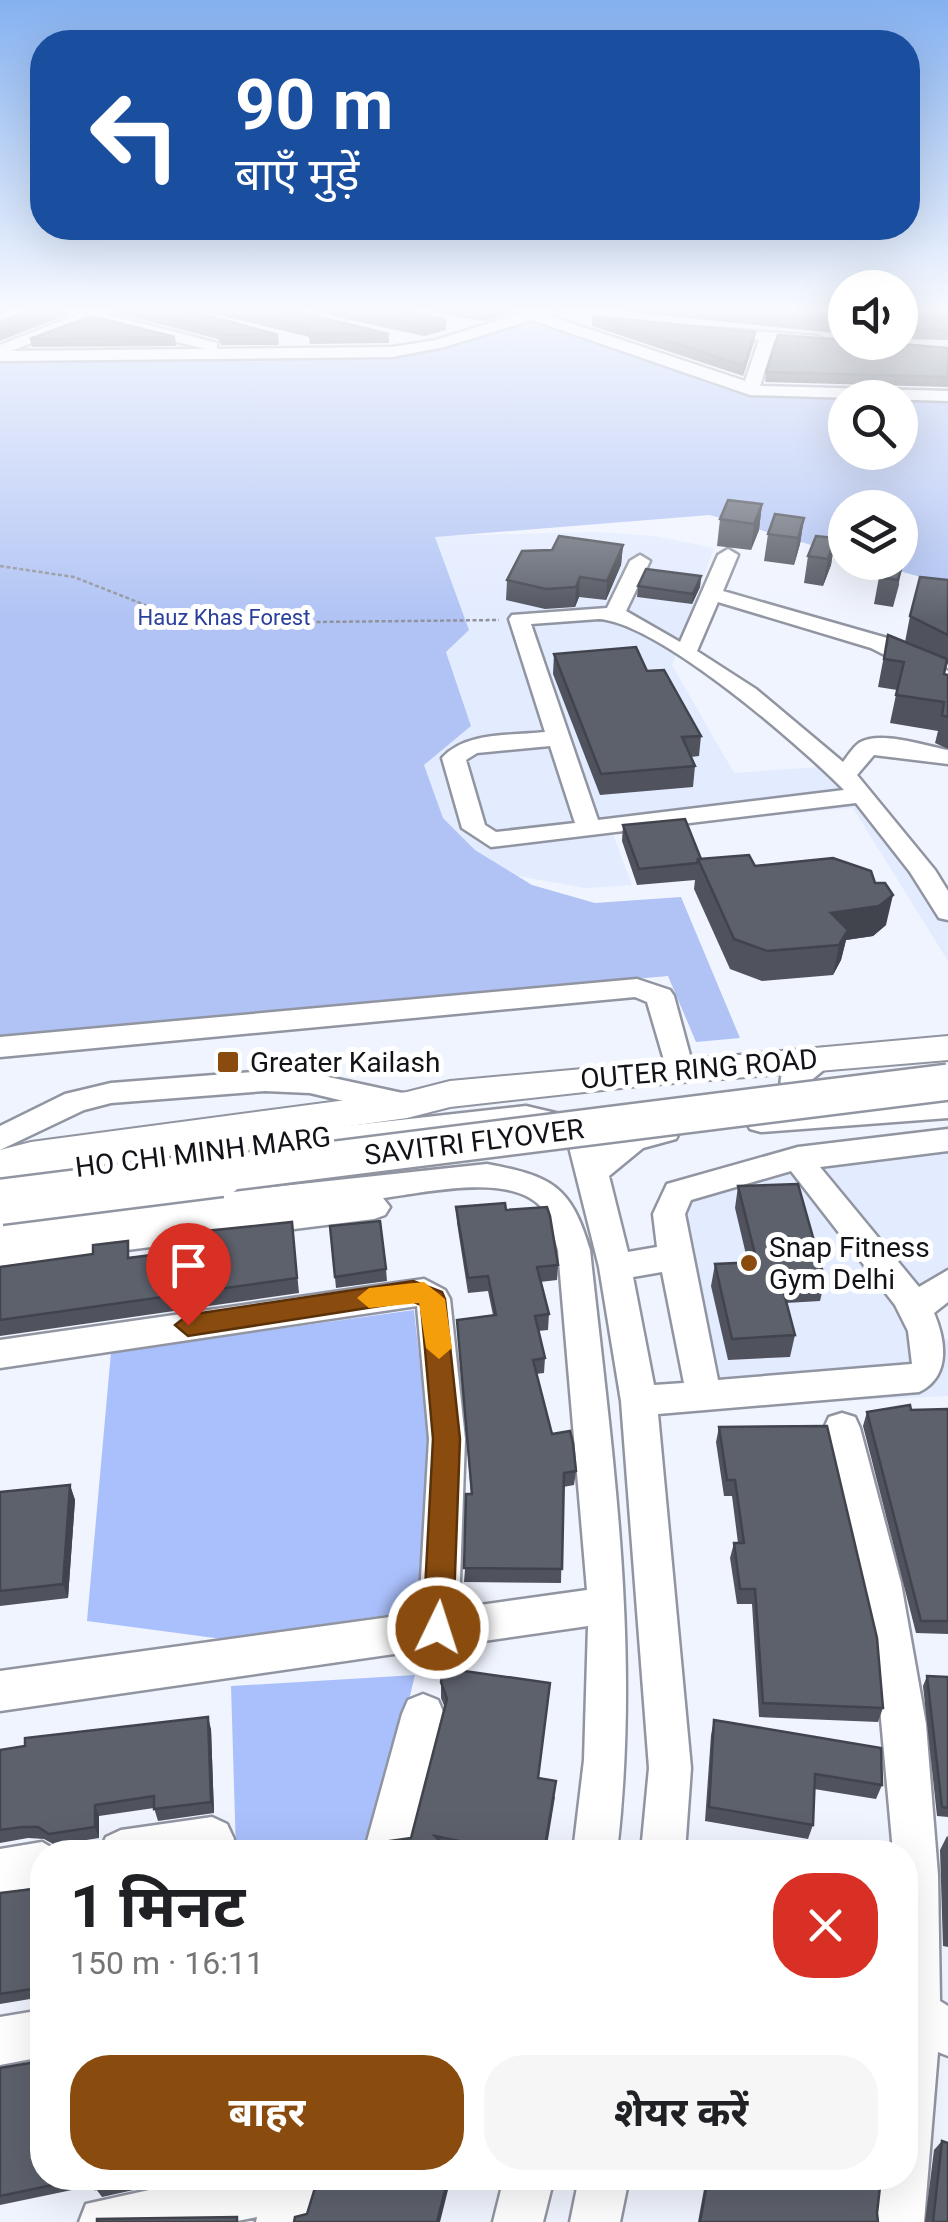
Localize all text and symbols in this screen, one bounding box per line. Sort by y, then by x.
text: 90 m [235,64,393,146]
icon: left [70,70,200,200]
text: बाएँ मुड़ें [235,148,359,201]
map controls [828,270,918,580]
button: sound [828,270,918,360]
button: search [828,380,918,470]
button: layers [828,490,918,580]
park label: Hauz Khas Forest [138,605,310,630]
street label: OUTER RING ROAD [579,1042,819,1096]
place label: Greater Kailash [250,1046,440,1079]
marker: Greater Kailash [215,1049,241,1075]
street label: SAVITRI FLYOVER [362,1112,586,1172]
street label: HO CHI MINH MARG [73,1120,333,1184]
pin [146,1223,231,1326]
place label: Snap Fitness Gym Delhi [769,1231,930,1296]
icon: arrive [161,1238,216,1293]
marker: Snap Fitness Gym Delhi [738,1252,760,1274]
position arrow [386,1576,490,1680]
text: 1 मिनट [70,1871,245,1942]
button: close [773,1873,878,1978]
text: 150 m · 16:11 [70,1944,264,1982]
button: बाहर [70,2055,464,2170]
button: शेयर करें [484,2055,878,2170]

